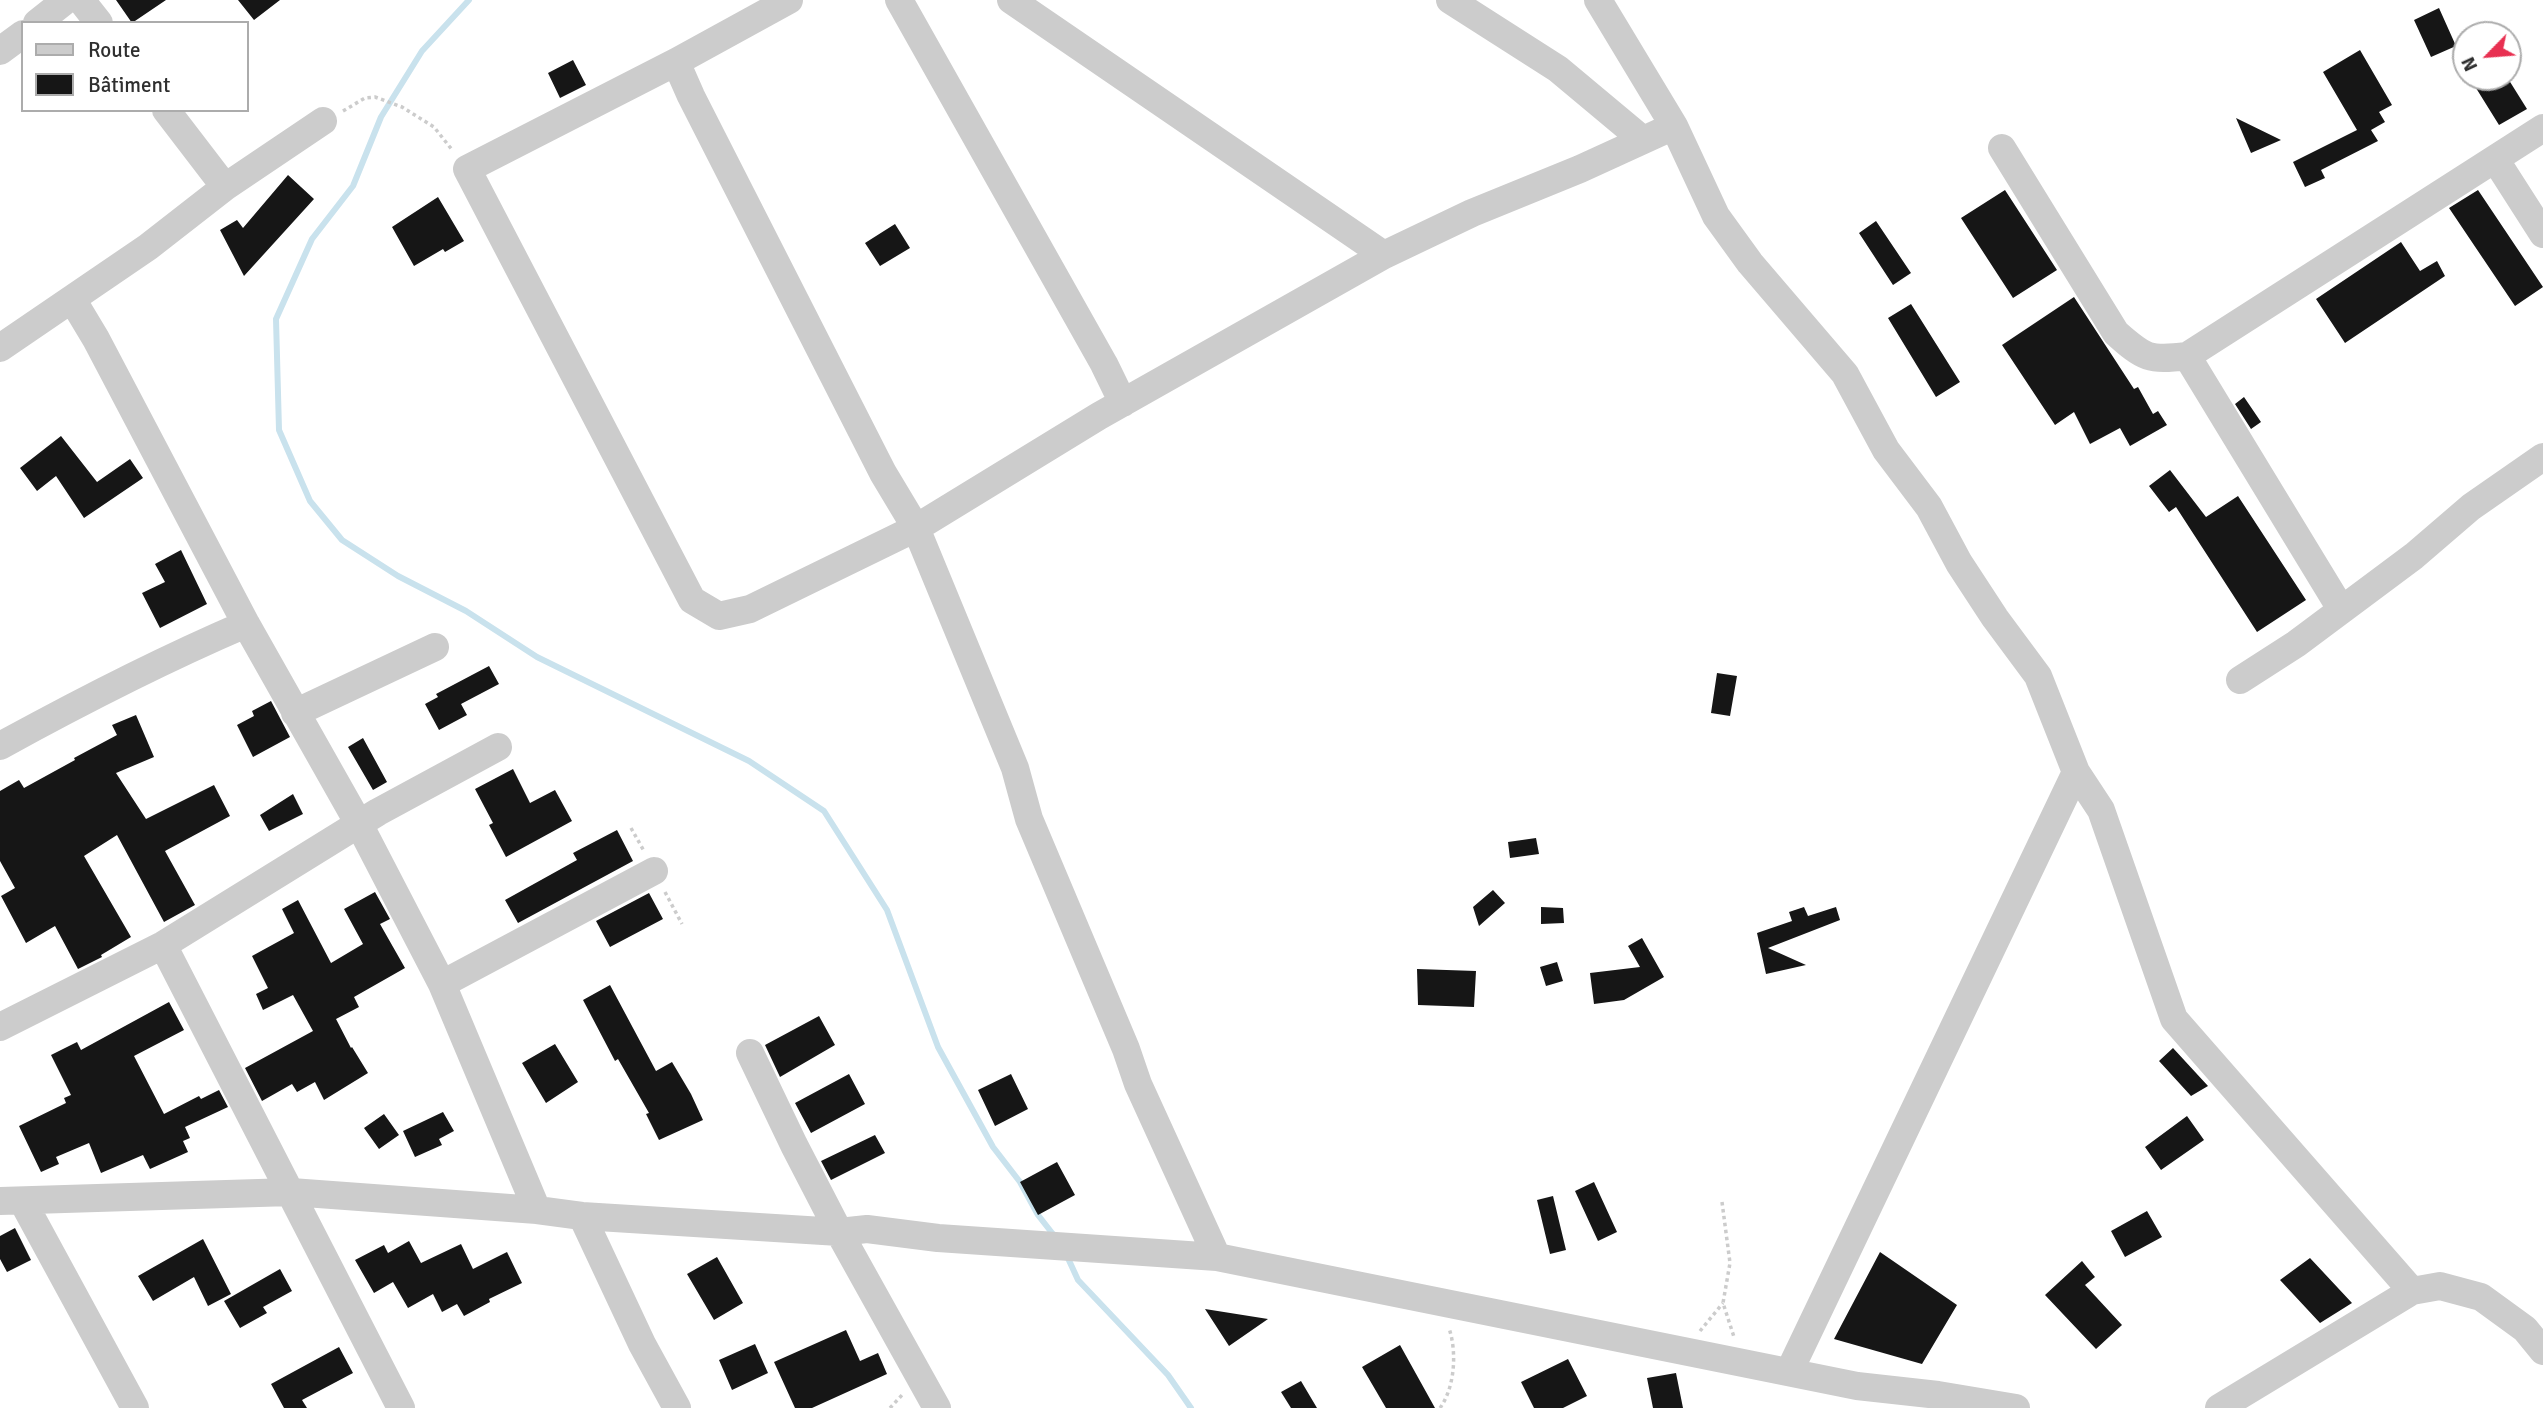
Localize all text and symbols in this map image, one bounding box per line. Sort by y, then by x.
legend [21,21,248,112]
north arrow [2452,21,2522,91]
text: Route [88,37,140,63]
text: N [2456,53,2483,75]
text: Bâtiment [88,72,170,98]

